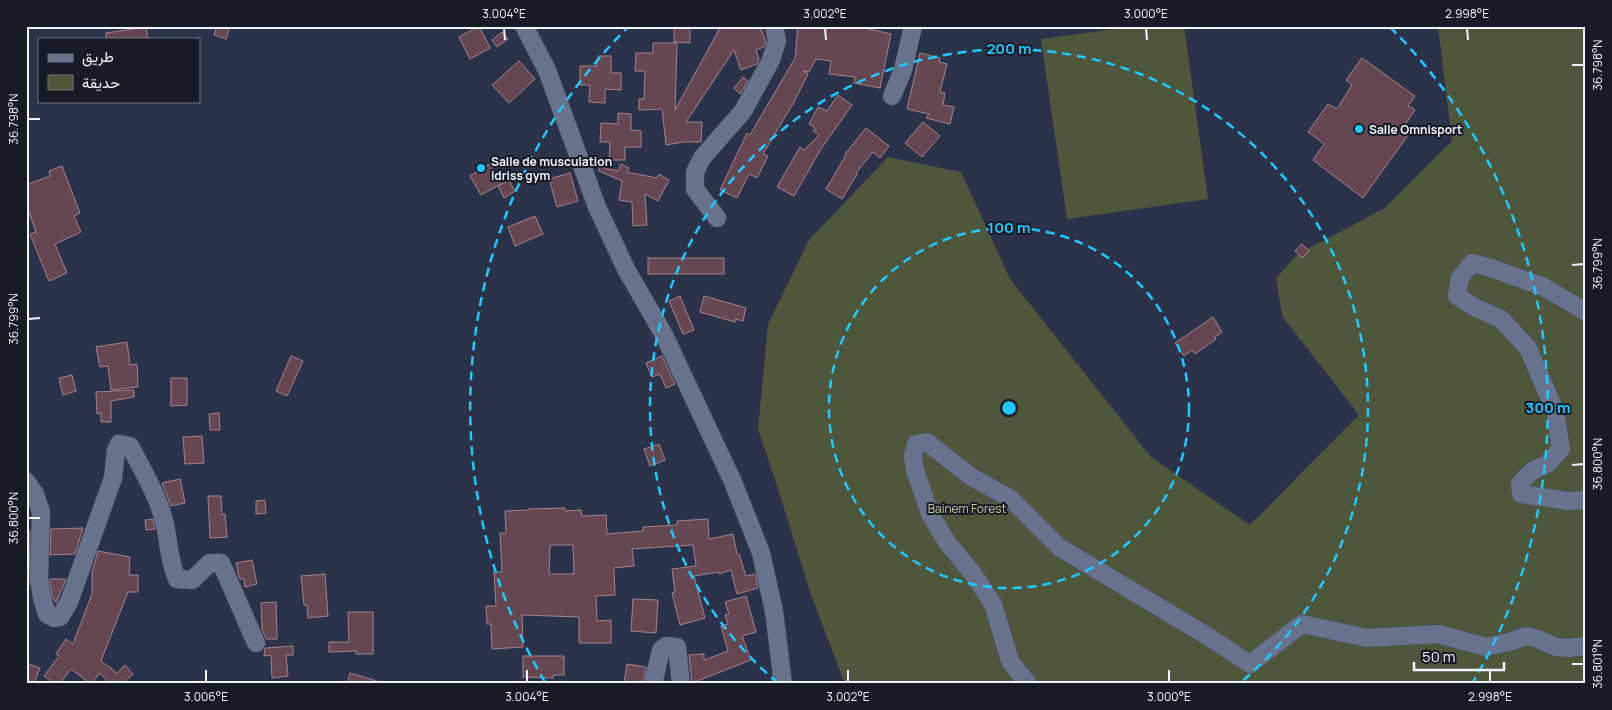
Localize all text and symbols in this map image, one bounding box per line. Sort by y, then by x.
text: 3.004°E [482,5,526,22]
text: 3.002°E [803,5,847,22]
text: 3.000°E [1124,5,1168,22]
text: 2.998°E [1445,5,1489,22]
legend [38,38,200,102]
text: 200 m [986,38,1032,59]
text: 36.798°N [1589,39,1606,91]
text: طريق [82,46,114,67]
text: حديقة [82,72,120,93]
text: 36.798°N [5,93,22,145]
place label: Salle Omnisport [1369,121,1462,138]
marker: Salle Omnisport [1353,123,1365,135]
place label: Salle de musculation idriss gym [491,153,612,184]
marker: Salle de musculation idriss gym [475,162,487,174]
text: 100 m [988,217,1030,238]
text: 36.799°N [1589,238,1606,290]
text: 36.799°N [5,293,22,345]
text: 300 m [1526,397,1570,418]
centre of rings [1000,399,1018,417]
text: 36.800°N [1589,438,1606,490]
text: 36.800°N [5,492,22,544]
park label: Bainem Forest [928,500,1006,517]
text: 36.801°N [1589,639,1606,689]
scale bar [1414,640,1504,672]
text: 50 m [1422,646,1456,667]
text: 3.006°E [184,688,228,705]
text: 3.004°E [505,688,549,705]
text: 3.002°E [826,688,870,705]
text: 3.000°E [1147,688,1191,705]
text: 2.998°E [1468,688,1512,705]

